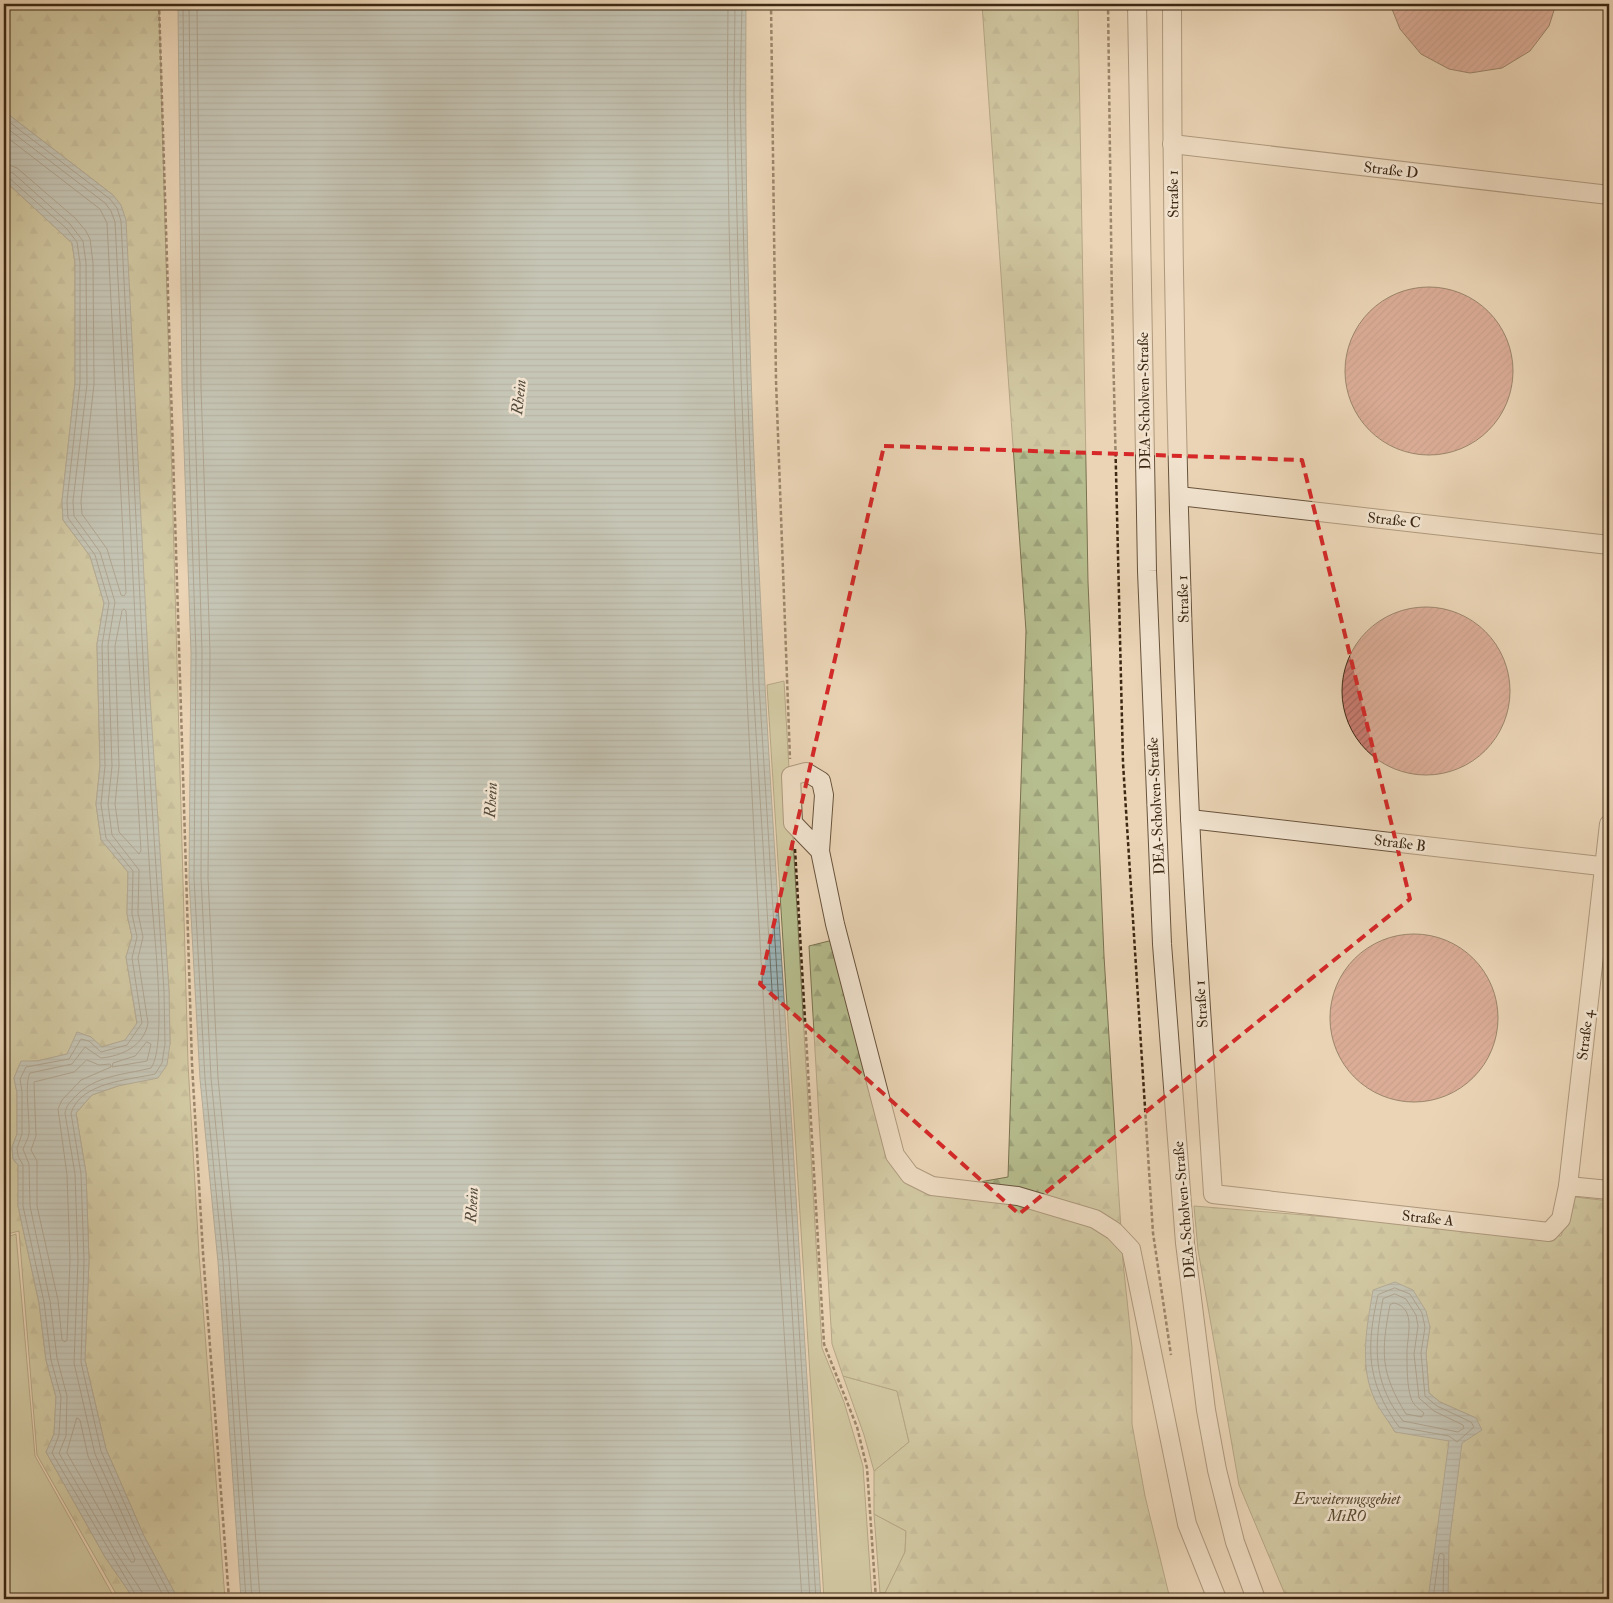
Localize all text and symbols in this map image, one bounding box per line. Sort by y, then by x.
street label: Straße D [1363,158,1419,183]
street label: Straße 1 [1164,170,1183,218]
street label: DEA-Scholven-Straße [1134,332,1155,470]
water label: Rhein [507,378,531,417]
street label: Straße C [1366,508,1422,533]
street label: Straße 1 [1173,575,1194,623]
street label: DEA-Scholven-Straße [1143,737,1170,875]
water label: Rhein [480,782,502,819]
street label: Straße B [1373,831,1427,856]
street label: Straße 1 [1190,979,1213,1028]
street label: Straße 4 [1573,1008,1598,1061]
street label: DEA-Scholven-Straße [1169,1140,1200,1279]
water label: Rhein [461,1187,483,1224]
street label: Straße A [1401,1206,1455,1231]
park label: Erweiterungsgebiet MiRO [1292,1490,1401,1526]

